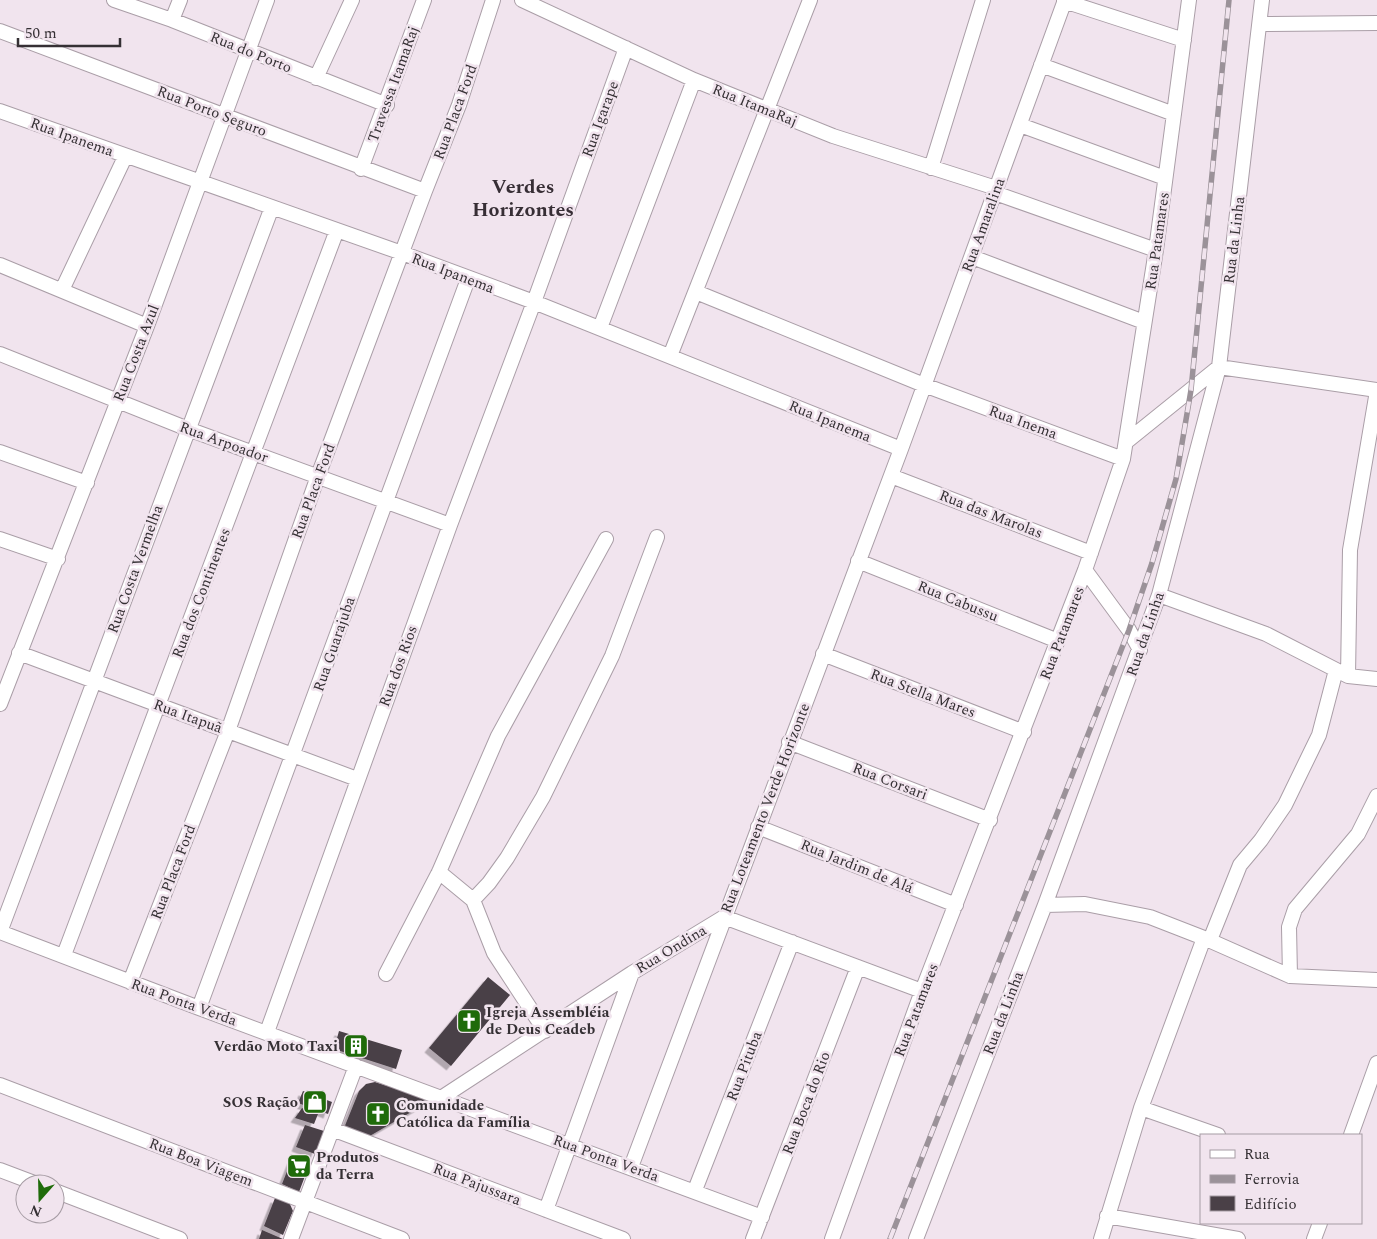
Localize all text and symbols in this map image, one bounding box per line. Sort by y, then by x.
scale bar [18,15,120,47]
text: 50 m [25,22,57,45]
street label: Travessa ItamaRaj [362,23,425,146]
street label: Rua do Porto [206,26,295,79]
street label: Rua Placa Ford [428,61,483,163]
street label: Rua Igarape [576,78,625,161]
street label: Rua ItamaRaj [709,78,801,133]
street label: Rua Porto Seguro [154,80,270,143]
street label: Rua Ipanema [27,112,117,163]
district label: Verdes Horizontes [472,172,574,225]
street label: Rua Amaralina [956,174,1011,276]
street label: Rua Patamares [1139,191,1176,291]
street label: Rua da Linha [1218,194,1251,285]
street label: Rua Ipanema [408,247,498,300]
street label: Rua Costa Azul [107,301,166,405]
street label: Rua Ipanema [785,394,875,449]
street label: Rua Inema [985,399,1061,446]
street label: Rua Arpoador [176,416,272,469]
street label: Rua Placa Ford [286,440,341,542]
street label: Rua das Marolas [936,484,1046,545]
street label: Rua Costa Vermelha [102,501,170,637]
street label: Rua dos Continentes [166,525,237,662]
street label: Rua Cabussu [914,575,1002,628]
street label: Rua Patamares [1034,583,1091,683]
street label: Rua da Linha [1120,588,1171,679]
street label: Rua Guarajuba [307,593,362,695]
street label: Rua dos Rios [373,622,424,710]
street label: Rua Stella Mares [867,663,979,724]
street label: Rua Itapuã [150,693,226,740]
street label: Rua Loteamento Verde Horizonte [715,700,816,917]
street label: Rua Corsari [849,757,931,806]
street label: Rua Placa Ford [145,821,202,923]
street label: Rua Jardim de Alá [797,833,917,900]
street label: Rua Ondina [631,919,712,980]
street label: Rua Patamares [888,960,945,1060]
street label: Rua da Linha [977,967,1030,1058]
street label: Rua Ponta Verda [128,973,241,1033]
place label: Igreja Assembléia de Deus Ceadeb [486,1001,610,1041]
church icon: Igreja Assembléia de Deus Ceadeb [456,1008,482,1034]
street label: Rua Pituba [721,1027,769,1104]
building icon: Verdão Moto Taxi [343,1033,369,1059]
place label: Verdão Moto Taxi [213,1035,338,1058]
street label: Rua Boca do Rio [776,1048,837,1158]
shop icon: SOS Ração [302,1089,328,1115]
place label: SOS Ração [223,1091,298,1114]
place label: Comunidade Católica da Família [396,1094,530,1134]
church icon: Comunidade Católica da Família [365,1101,391,1127]
street label: Rua Ponta Verda [550,1129,663,1189]
street label: Rua Boa Viagem [145,1132,256,1193]
legend [1200,1134,1362,1224]
text: Rua [1244,1143,1270,1166]
place label: Produtos da Terra [316,1146,379,1186]
supermarket icon: Produtos da Terra [286,1153,312,1179]
street label: Rua Pajussara [429,1157,525,1212]
text: Ferrovia [1244,1168,1300,1191]
north arrow [15,1174,65,1224]
text: Edifício [1244,1193,1297,1216]
text: N [27,1199,45,1223]

